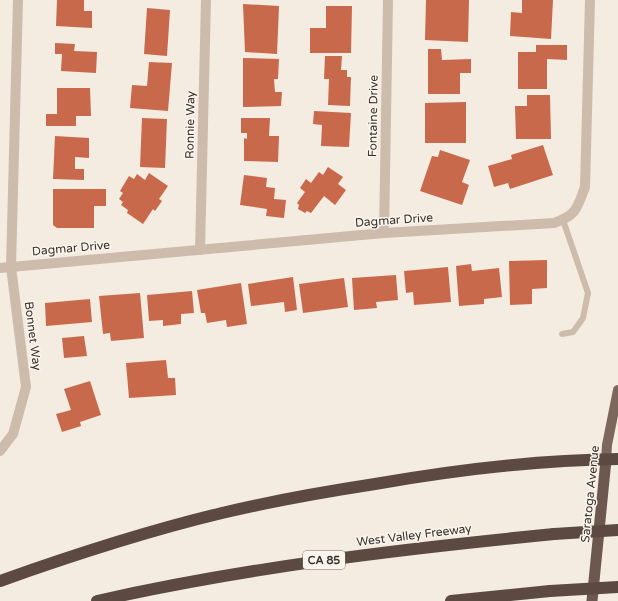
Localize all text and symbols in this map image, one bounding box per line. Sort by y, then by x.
street label: Fontaine Drive [365,74,381,157]
street label: Ronnie Way [182,90,198,159]
street label: Dagmar Drive [354,210,434,230]
street label: Dagmar Drive [31,238,111,258]
street label: Bonnet Way [22,301,44,372]
street label: Saratoga Avenue [578,445,602,543]
street label: West Valley Freeway [356,521,473,549]
road number: CA 85 [303,551,345,569]

